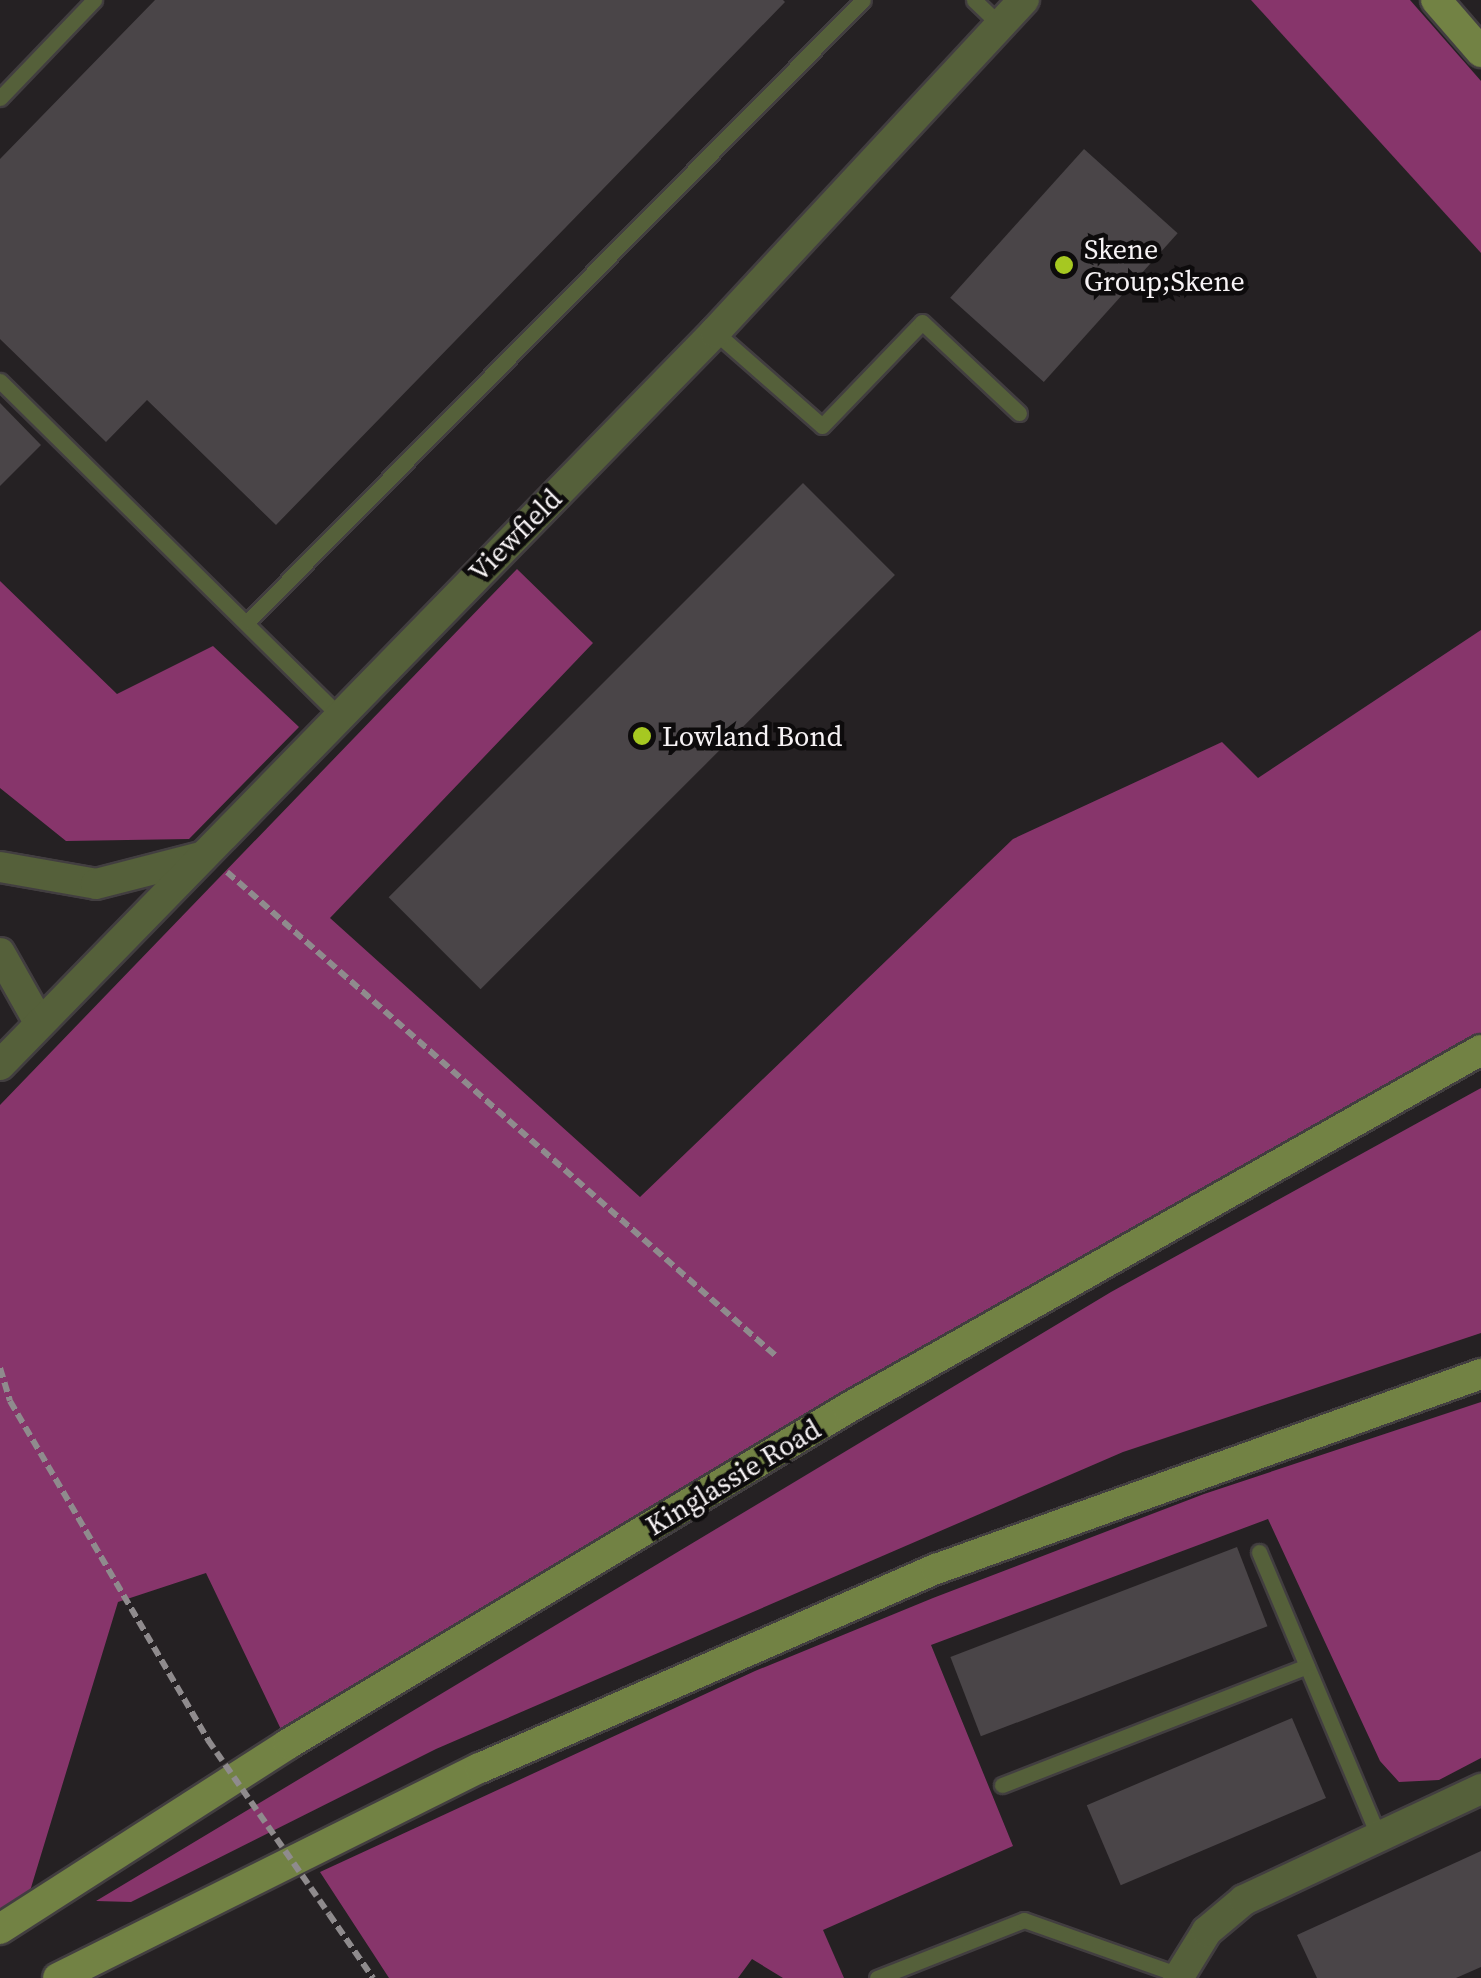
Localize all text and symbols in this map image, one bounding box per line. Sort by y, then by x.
place label: Skene Group;Skene [1084,232,1245,298]
marker: Skene Group;Skene [1053,254,1075,276]
street label: Viewfield [462,482,568,588]
place label: Lowland Bond [662,719,842,753]
marker: Lowland Bond [631,725,653,747]
street label: Kinglassie Road [640,1412,826,1542]

